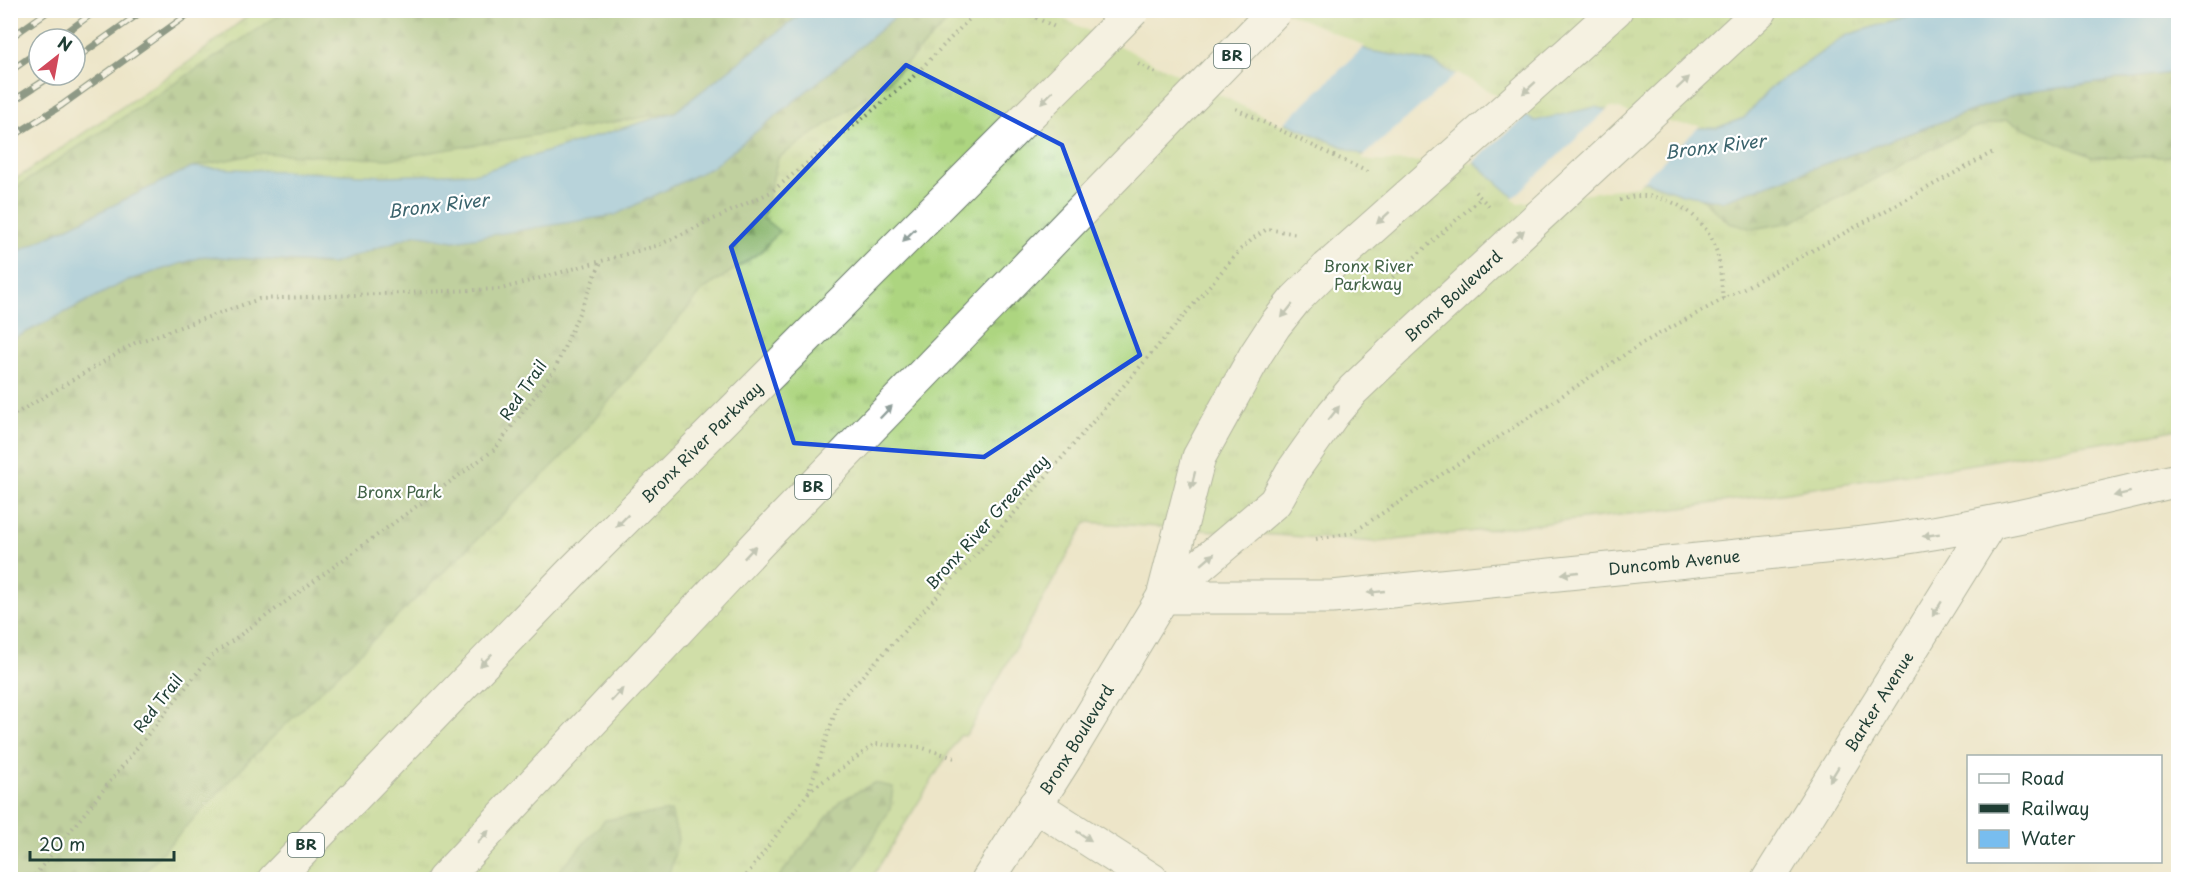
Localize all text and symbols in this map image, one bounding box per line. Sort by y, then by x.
north arrow [27,27,87,87]
text: N [54,30,77,57]
road number: BR [1214,44,1250,68]
one-way arrow [1675,76,1690,90]
one-way arrow [1522,81,1537,94]
one-way arrow [1039,90,1054,104]
water label: Bronx River [1663,126,1770,165]
water label: Bronx River [386,185,493,224]
one-way arrow [1376,211,1391,224]
one-way arrow [902,227,916,241]
one-way arrow [1510,230,1525,243]
street label: Bronx Boulevard [1398,244,1507,347]
park label: Bronx River Parkway [1323,253,1414,295]
one-way arrow [1281,303,1294,318]
street label: Red Trail [493,354,552,425]
street label: Bronx River Parkway [635,375,767,508]
one-way arrow [1327,405,1340,421]
one-way arrow [878,406,892,420]
street label: Bronx River Greenway [919,449,1053,594]
one-way arrow [1187,471,1197,489]
road number: BR [795,475,831,499]
park label: Bronx Park [356,479,442,503]
one-way arrow [2112,489,2131,499]
one-way arrow [616,514,630,528]
one-way arrow [1921,530,1940,539]
street label: Duncomb Avenue [1607,543,1741,580]
one-way arrow [743,545,757,560]
one-way arrow [1200,553,1215,566]
one-way arrow [1561,568,1580,578]
one-way arrow [1366,587,1385,597]
one-way arrow [1932,601,1943,617]
street label: Barker Avenue [1838,646,1918,756]
one-way arrow [479,653,493,667]
street label: Red Trail [127,668,188,737]
street label: Bronx Boulevard [1032,679,1119,799]
one-way arrow [609,688,623,702]
legend [1967,755,2162,863]
text: Road [2021,764,2065,791]
one-way arrow [1829,766,1840,782]
text: Railway [2021,794,2089,821]
scale bar [30,824,174,862]
text: Water [2021,824,2076,851]
one-way arrow [476,829,490,844]
text: 20 m [39,830,85,857]
one-way arrow [1076,831,1093,842]
road number: BR [288,833,324,857]

